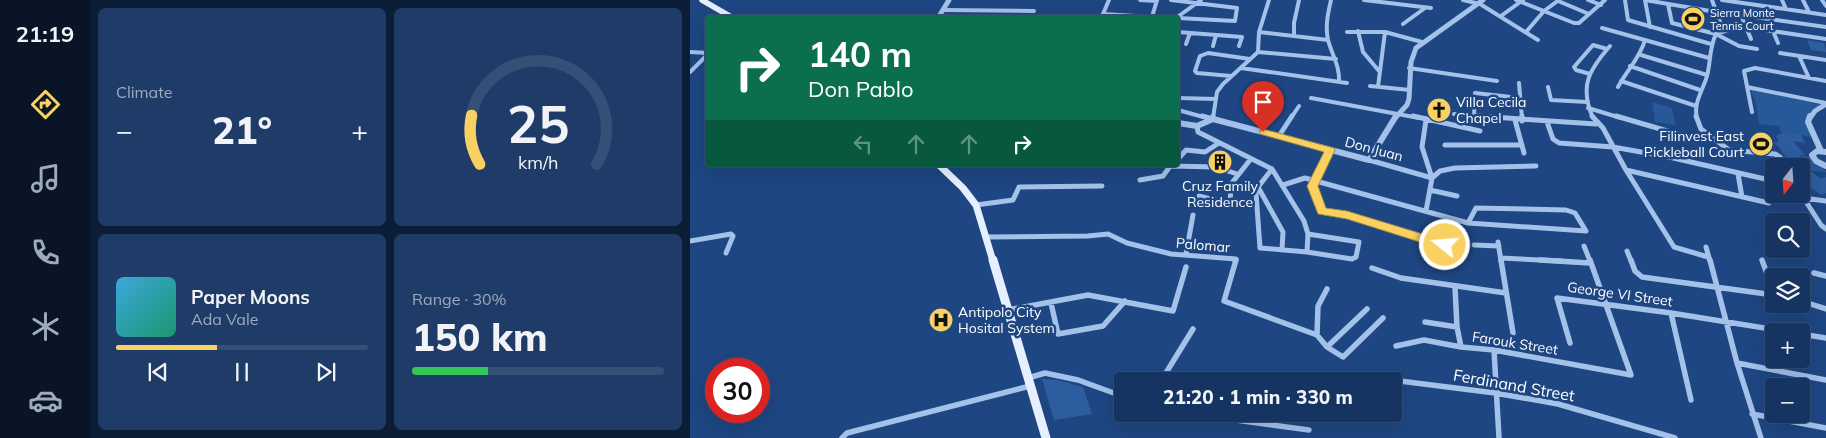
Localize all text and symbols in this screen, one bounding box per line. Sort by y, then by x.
sports icon: Sierra Monte Tennis Court [1680,6,1706,32]
place label: Sierra Monte Tennis Court [1710,6,1775,33]
text: 21:19 [16,20,74,48]
text: 140 m [808,32,912,76]
icon: right [725,35,790,100]
text: Don Pablo [808,75,914,103]
pin [1242,81,1284,132]
text: Climate [116,82,172,102]
icon: directions [28,87,63,122]
icon: arrive [1249,88,1277,116]
text: 25 [507,91,569,156]
place label: Villa Cecila Chapel [1456,93,1527,127]
church icon: Villa Cecila Chapel [1426,97,1452,123]
text: 21° [212,106,272,154]
text: − [116,113,133,148]
text: + [351,113,368,148]
place label: Filinvest East Pickleball Court [1644,127,1744,161]
icon: left [849,130,877,158]
icon: ahead [902,130,930,158]
icon: ahead [955,130,983,158]
icon: right [1008,130,1036,158]
sports icon: Filinvest East Pickleball Court [1748,131,1774,157]
street label: Don Juan [1343,133,1405,165]
building icon: Cruz Family Residence [1207,149,1233,175]
text: km/h [518,151,558,173]
north arrow [1765,158,1810,202]
map controls [1765,158,1810,423]
icon: music [28,161,63,196]
place label: Cruz Family Residence [1182,177,1259,211]
button: search [1765,213,1810,258]
position arrow [1418,218,1470,270]
street label: Palomar [1175,234,1232,256]
icon: phone [28,235,63,270]
button: layers [1765,268,1810,313]
street label: George VI Street [1566,278,1674,310]
text: Paper Moons [191,285,310,309]
text: Range · 30% [412,289,507,309]
place label: Antipolo City Hosital System [958,303,1055,337]
hospital icon: Antipolo City Hosital System [928,307,954,333]
icon: climate [28,309,63,344]
text: Ada Vale [191,309,258,329]
text: 150 km [412,313,548,361]
button: + [1765,323,1810,368]
street label: Farouk Street [1471,327,1559,359]
icon: previous [144,358,172,386]
icon: pause [228,358,256,386]
icon: next [312,358,340,386]
speed limit sign: 30 [705,358,770,423]
street label: Ferdinand Street [1452,364,1577,406]
button: − [1765,378,1810,423]
icon: car [28,383,63,418]
text: 21:20 · 1 min · 330 m [1163,385,1353,409]

